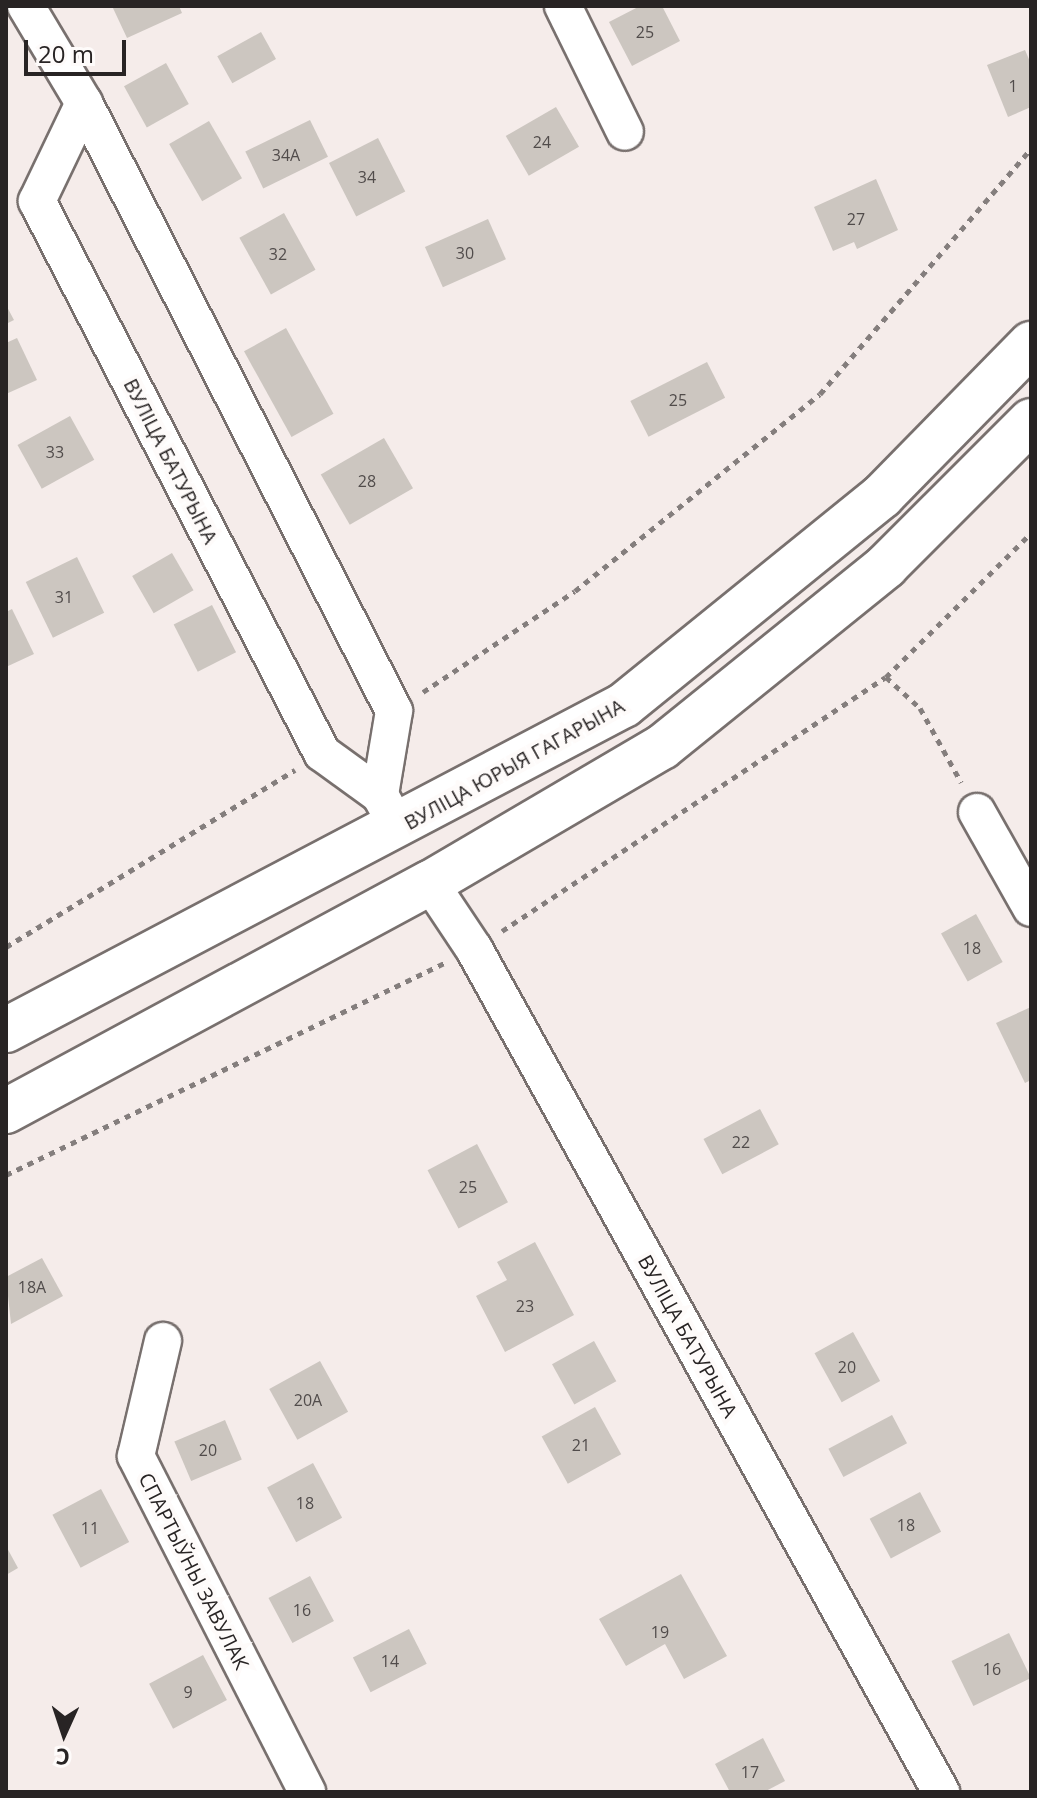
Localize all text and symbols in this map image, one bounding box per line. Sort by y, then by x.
house number: 25 [636,22,654,42]
scale bar [28,24,130,74]
text: 20 m [38,37,94,70]
house number: 1 [1008,76,1018,96]
house number: 24 [533,132,551,152]
house number: 34А [272,145,300,165]
house number: 34 [358,167,376,187]
house number: 27 [847,209,865,229]
house number: 30 [456,243,474,263]
house number: 32 [269,244,287,264]
street label: ВУЛІЦА БАТУРЫНА [119,374,223,548]
house number: 25 [669,390,687,410]
house number: 33 [46,442,64,462]
house number: 28 [358,471,376,491]
house number: 31 [55,587,73,607]
street label: ВУЛІЦА ЮРЫЯ ГАГАРЫНА [400,693,628,835]
house number: 18 [963,938,981,958]
house number: 22 [732,1132,750,1152]
house number: 25 [459,1177,477,1197]
street label: ВУЛІЦА БАТУРЫНА [633,1251,743,1421]
house number: 18А [18,1277,46,1297]
house number: 23 [516,1296,534,1316]
house number: 20 [838,1357,856,1377]
house number: 20А [294,1390,322,1410]
house number: 21 [572,1435,590,1455]
house number: 20 [199,1440,217,1460]
street label: СПАРТЫЎНЫ ЗАВУЛАК [134,1469,254,1673]
house number: 18 [296,1493,314,1513]
house number: 18 [897,1515,915,1535]
house number: 11 [81,1518,99,1538]
house number: 16 [293,1600,311,1620]
house number: 19 [651,1622,669,1642]
house number: 14 [381,1651,399,1671]
house number: 16 [983,1659,1001,1679]
house number: 9 [183,1682,193,1702]
north arrow [24,1694,104,1774]
text: С [55,1743,71,1773]
house number: 17 [741,1762,759,1782]

